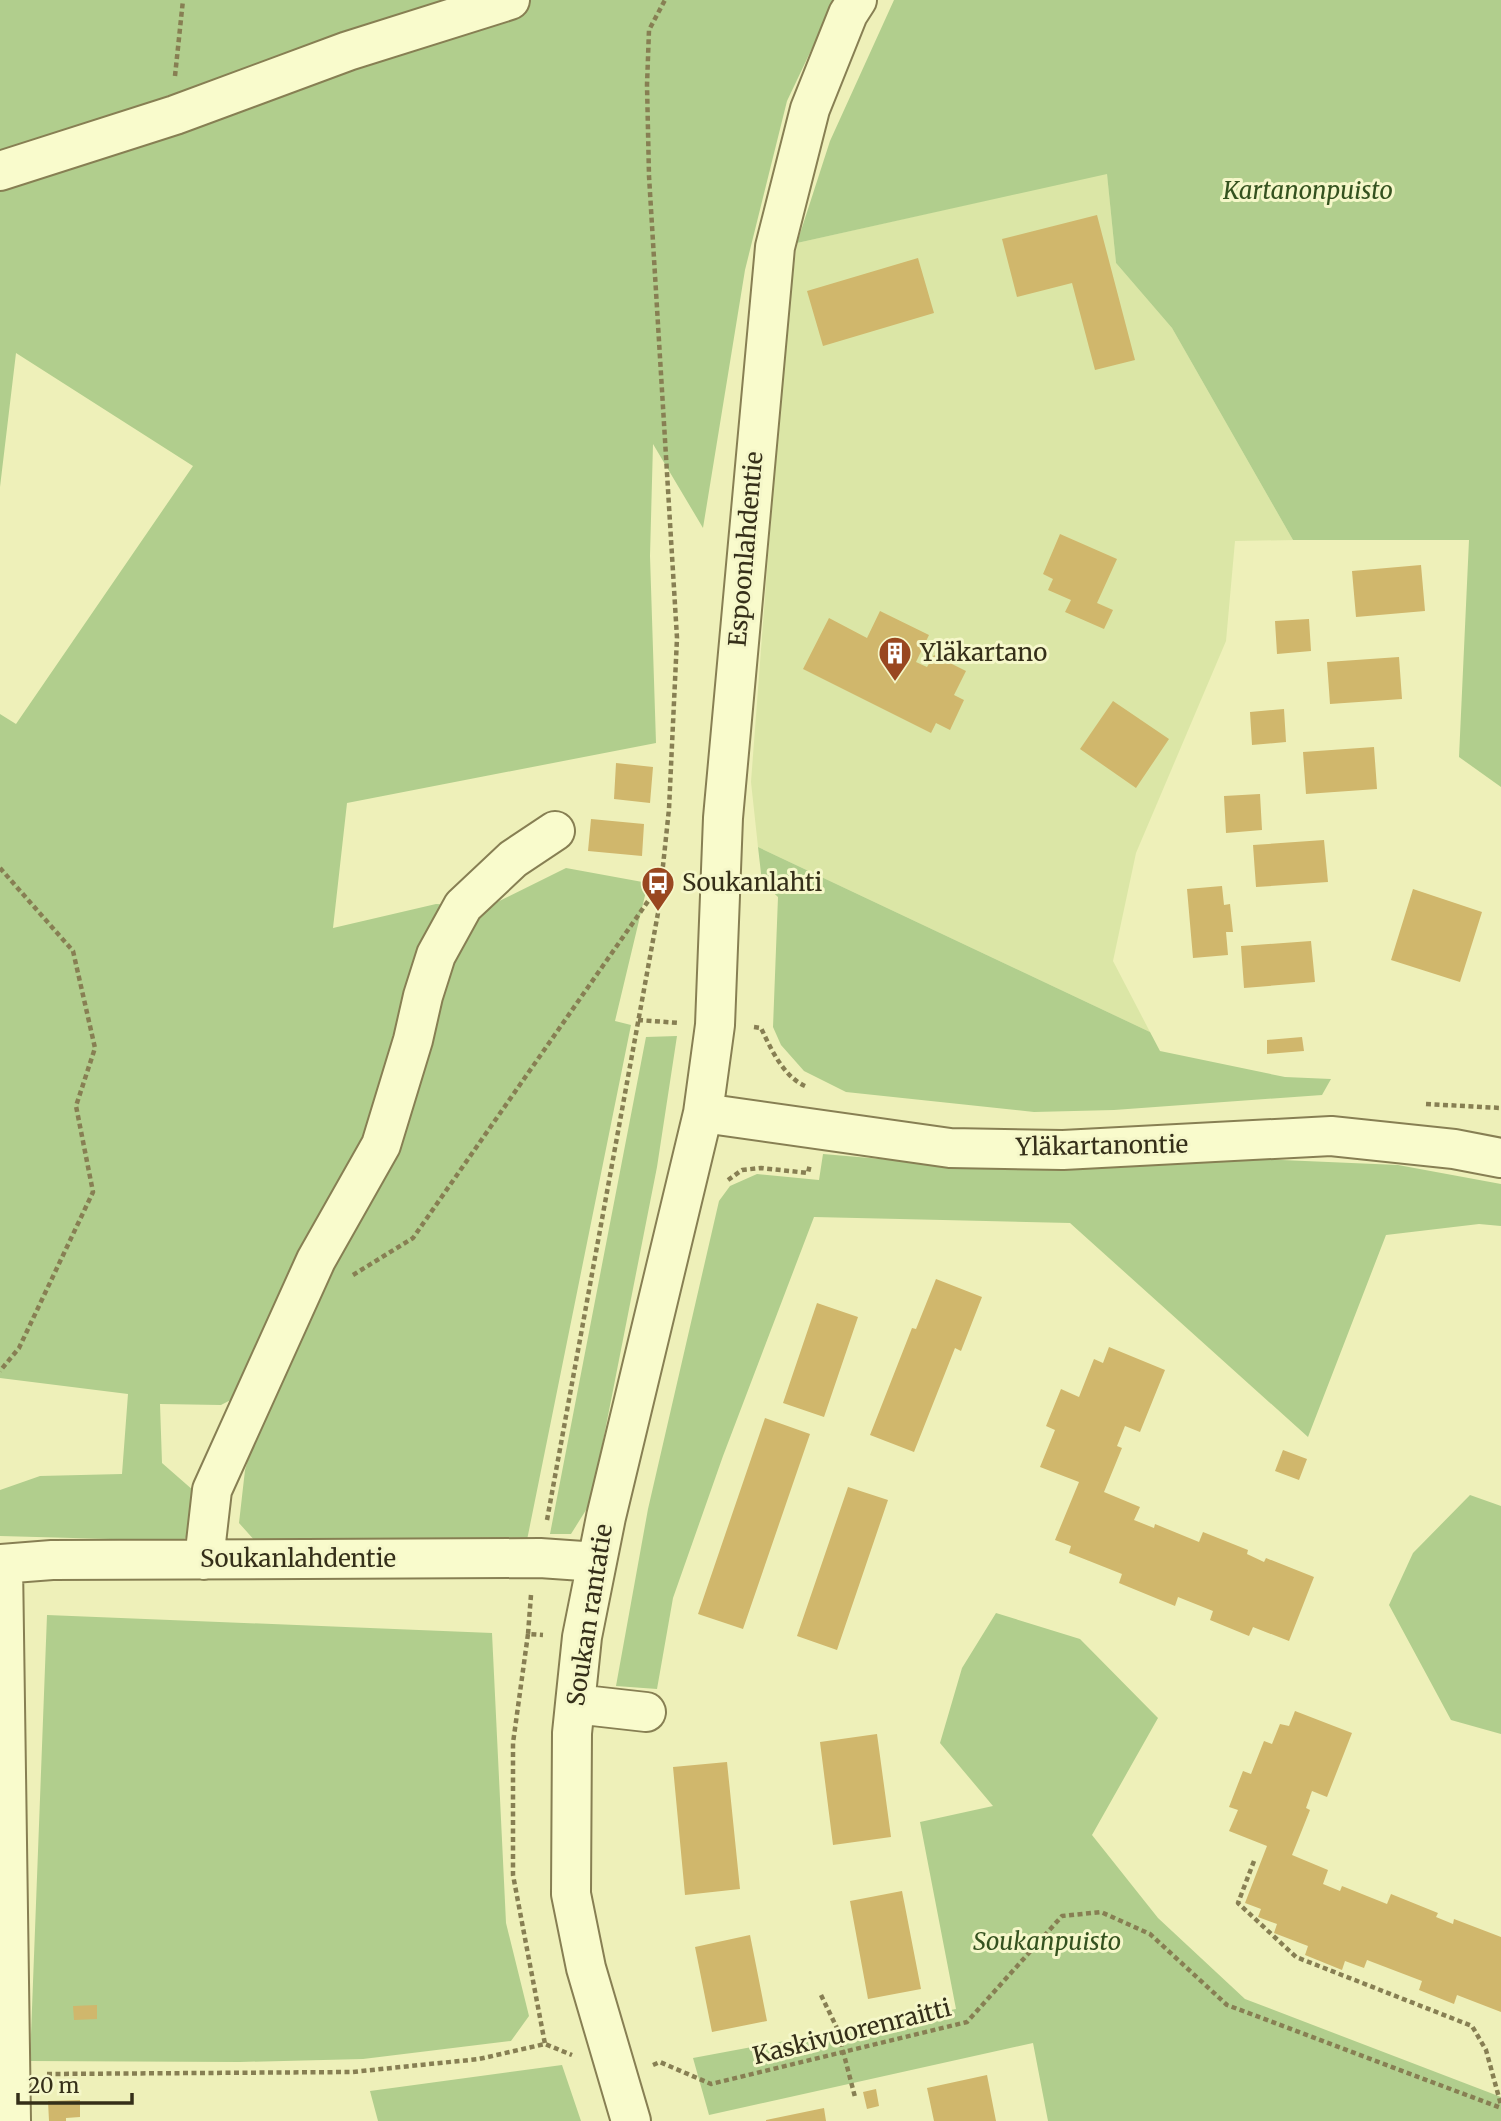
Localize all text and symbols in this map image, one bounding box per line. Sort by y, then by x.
park label: Kartanonpuisto [1222,175,1393,206]
street label: Espoonlahdentie [722,450,769,648]
building icon: Yläkartano [876,634,914,683]
place label: Yläkartano [919,637,1047,668]
bus stop icon: Soukanlahti [639,864,677,913]
place label: Soukanlahti [682,867,823,898]
street label: Yläkartanontie [1014,1128,1189,1163]
street label: Soukan rantatie [560,1522,619,1708]
street label: Soukanlahdentie [200,1543,396,1574]
park label: Soukanpuisto [973,1926,1121,1957]
street label: Kaskivuorenraitti [749,1992,955,2071]
scale bar [18,2062,131,2106]
text: 20 m [28,2072,80,2099]

